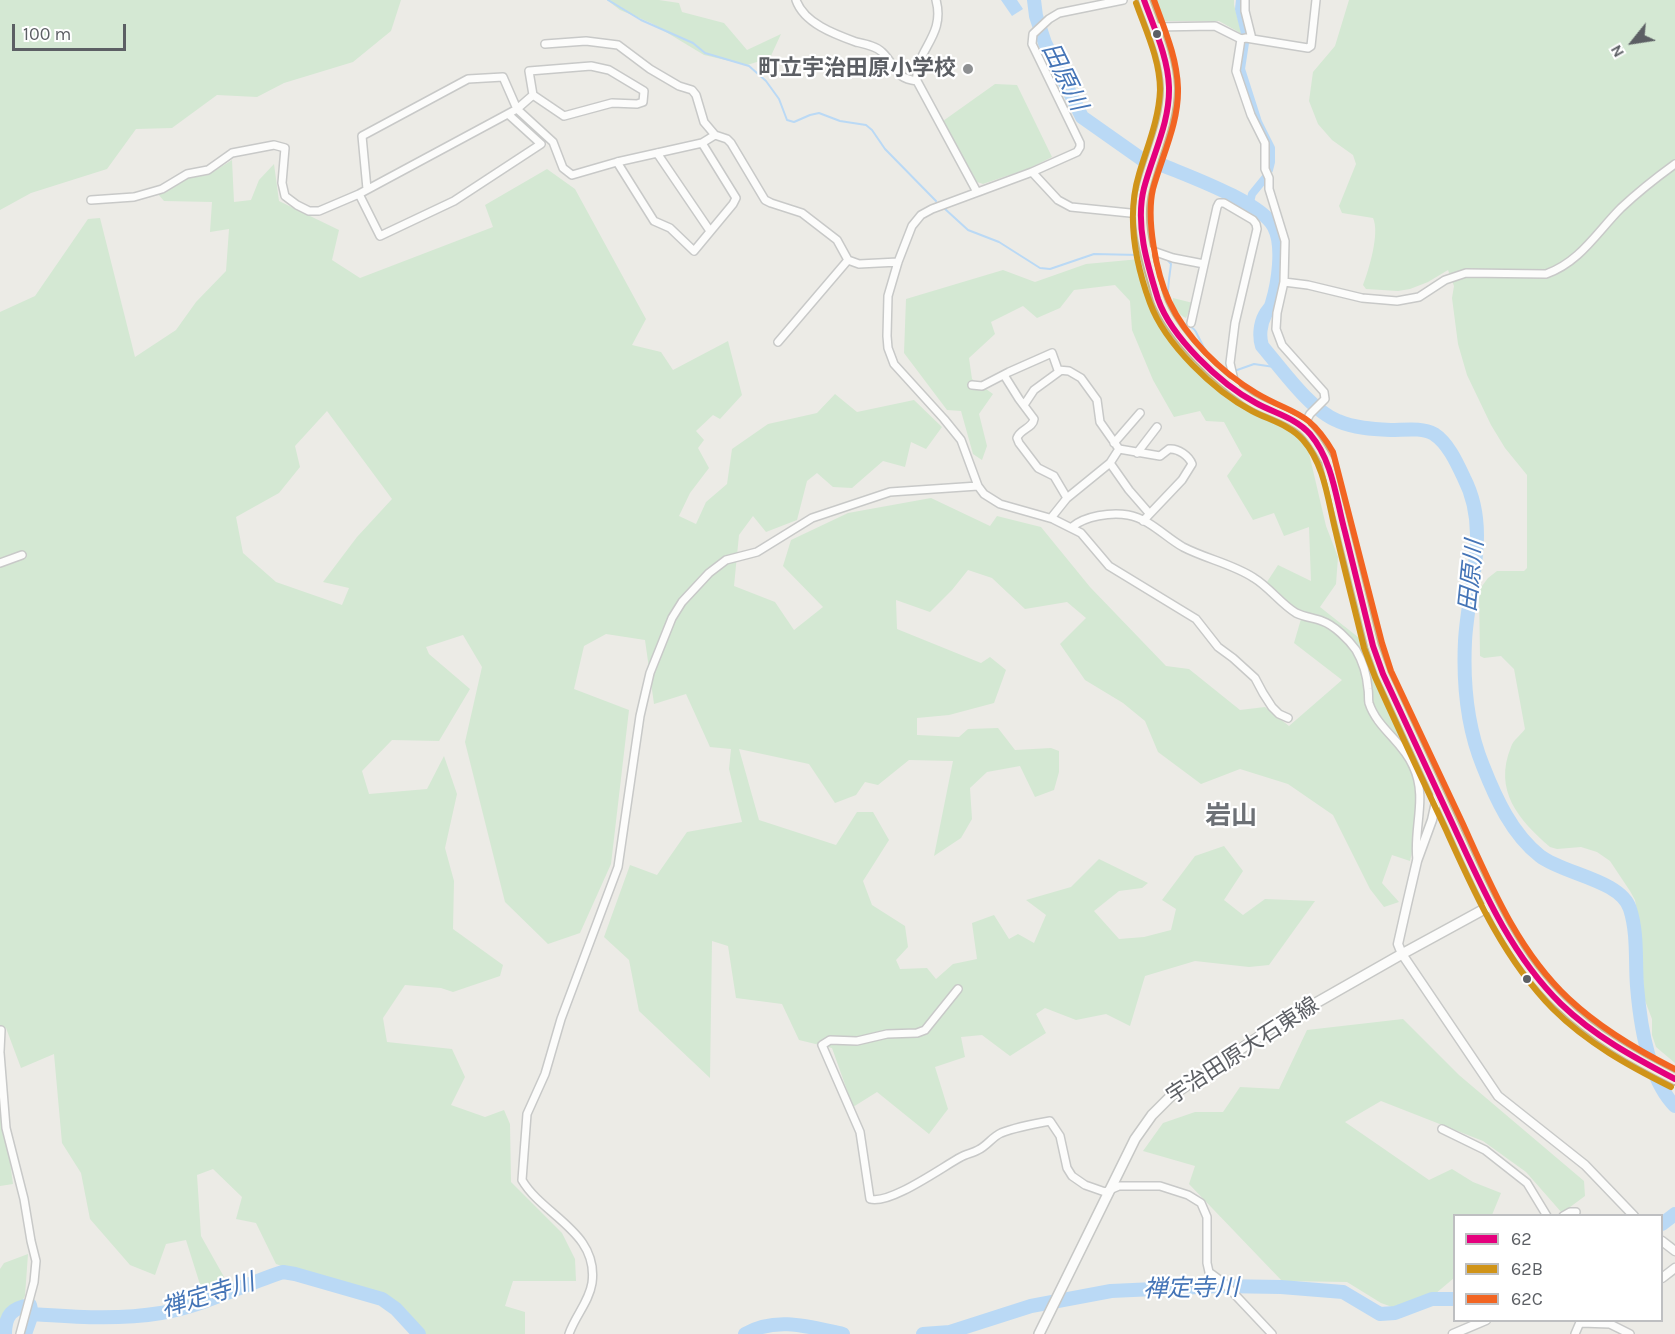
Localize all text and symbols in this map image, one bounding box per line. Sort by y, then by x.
scale bar [15,12,129,50]
north arrow [1603,12,1663,72]
text: 100 m [23,23,71,45]
unlabelled marker [1151,28,1163,40]
water label: 田原川 [1035,38,1093,116]
text: N [1606,42,1628,61]
place label: 町立宇治田原小学校 [758,56,956,82]
marker: 町立宇治田原小学校 [961,62,975,76]
water label: 田原川 [1454,539,1490,613]
district label: 岩山 [1205,801,1257,833]
unlabelled marker [1521,973,1533,985]
street label: 宇治田原大石東線 [1162,992,1324,1110]
legend [1453,1214,1663,1322]
text: 62 [1511,1228,1532,1250]
text: 62B [1511,1258,1543,1280]
water label: 禅定寺川 [158,1268,258,1324]
water label: 禅定寺川 [1143,1274,1239,1304]
text: 62C [1511,1288,1543,1310]

